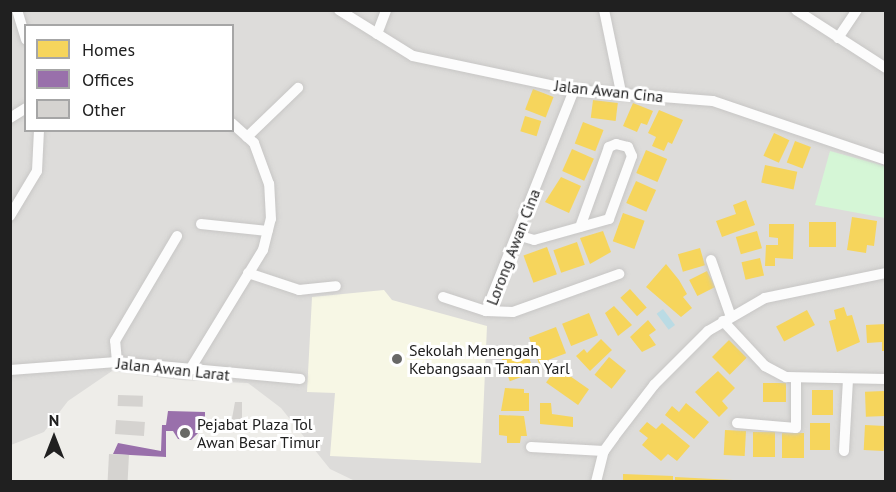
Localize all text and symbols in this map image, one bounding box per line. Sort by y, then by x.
legend [24,24,234,132]
text: Homes [82,38,135,61]
text: Offices [82,68,134,91]
street label: Jalan Awan Cina [553,76,665,106]
text: Other [82,98,126,121]
street label: Lorong Awan Cina [482,186,544,308]
place label: Sekolah Menengah Kebangsaan Taman Yarl [409,340,571,378]
marker: Sekolah Menengah Kebangsaan Taman Yarl [390,352,404,366]
street label: Jalan Awan Larat [115,353,231,385]
north arrow [24,408,84,468]
text: N [49,410,59,430]
place label: Pejabat Plaza Tol Awan Besar Timur [197,414,321,452]
marker: Pejabat Plaza Tol Awan Besar Timur [178,426,192,440]

